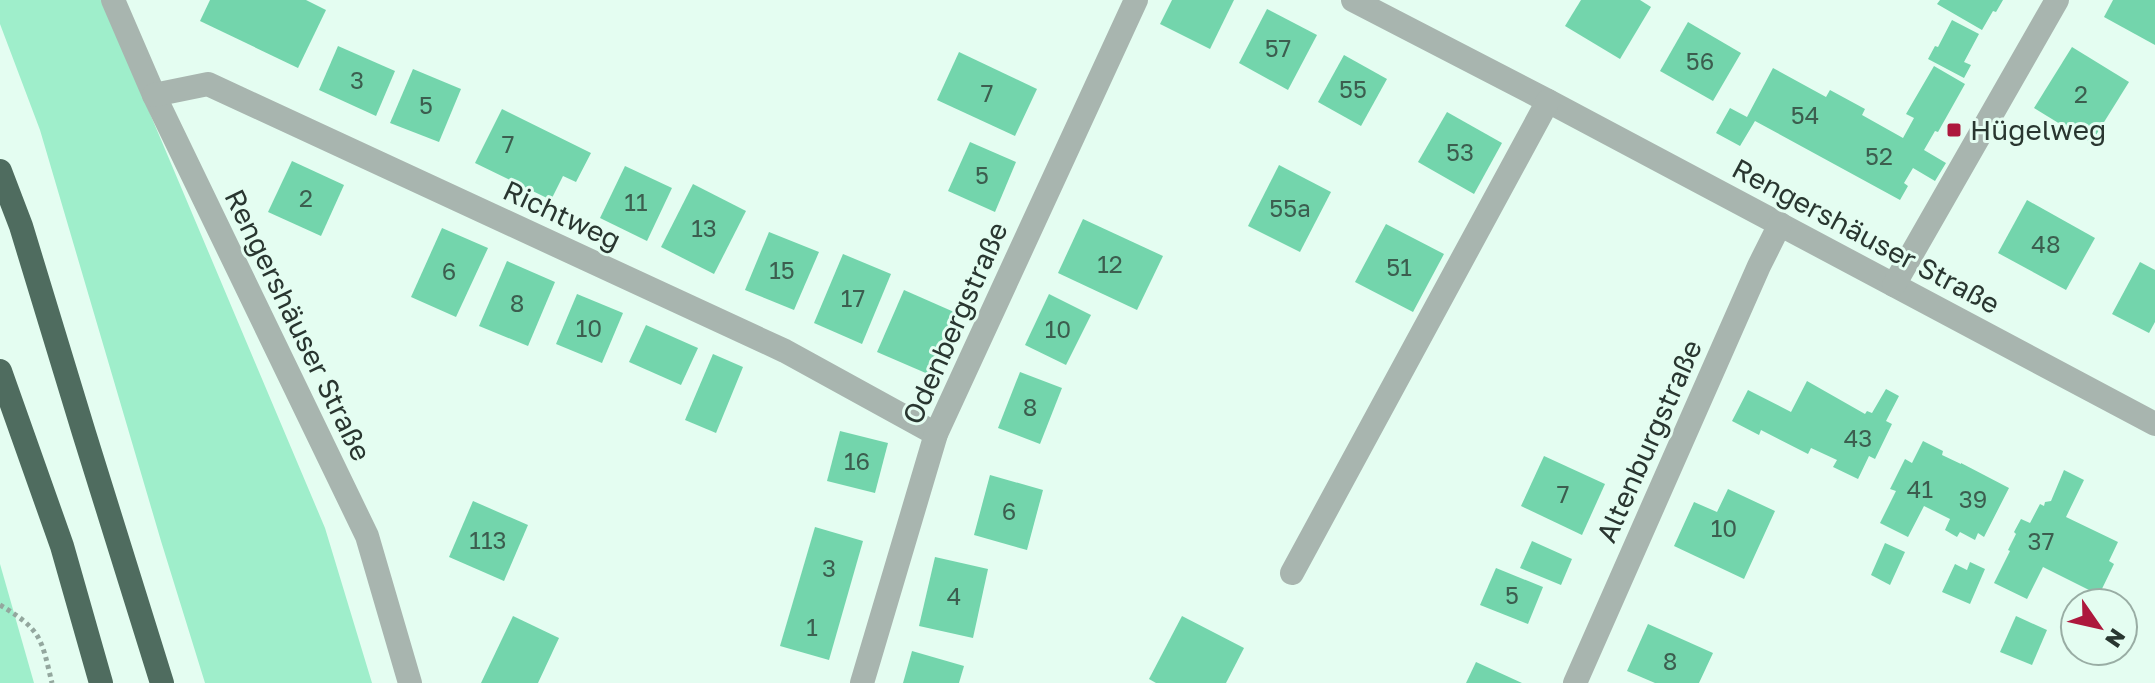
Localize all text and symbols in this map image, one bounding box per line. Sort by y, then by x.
house number: 57 [1265,33,1291,62]
house number: 56 [1686,46,1714,75]
house number: 3 [350,65,364,94]
house number: 55 [1339,74,1367,103]
house number: 7 [981,78,993,107]
house number: 2 [2074,79,2088,108]
house number: 5 [419,90,433,119]
house number: 54 [1791,100,1819,129]
place label: Hügelweg [1970,113,2106,146]
marker: Hügelweg [1945,121,1963,139]
house number: 7 [502,129,514,158]
house number: 53 [1446,137,1474,166]
house number: 52 [1865,141,1893,170]
street label: Rengershäuser Straße [1727,151,2006,320]
house number: 5 [975,160,989,189]
street label: Richtweg [498,173,626,256]
house number: 2 [299,183,313,212]
street label: Rengershäuser Straße [218,184,379,466]
house number: 11 [624,187,648,216]
house number: 55a [1269,193,1311,222]
house number: 13 [691,213,717,242]
street label: Odenbergstraße [895,217,1014,429]
house number: 48 [2031,229,2061,258]
house number: 12 [1097,249,1123,278]
house number: 51 [1386,252,1412,281]
house number: 15 [769,255,795,284]
house number: 6 [442,256,456,285]
house number: 17 [841,283,865,312]
house number: 8 [510,288,524,317]
house number: 10 [576,313,602,342]
house number: 10 [1045,314,1071,343]
street label: Altenburgstraße [1589,334,1708,547]
house number: 8 [1023,392,1037,421]
house number: 43 [1844,423,1872,452]
house number: 16 [844,446,870,475]
house number: 41 [1907,474,1933,503]
house number: 7 [1557,479,1569,508]
house number: 39 [1959,484,1987,513]
house number: 6 [1002,496,1016,525]
house number: 10 [1711,513,1737,542]
house number: 113 [469,525,507,554]
house number: 37 [2028,526,2054,555]
house number: 3 [822,553,836,582]
house number: 5 [1505,580,1519,609]
house number: 4 [947,581,961,610]
north arrow [2059,587,2139,667]
house number: 1 [806,612,818,641]
text: N [2100,624,2132,653]
house number: 8 [1663,646,1677,675]

